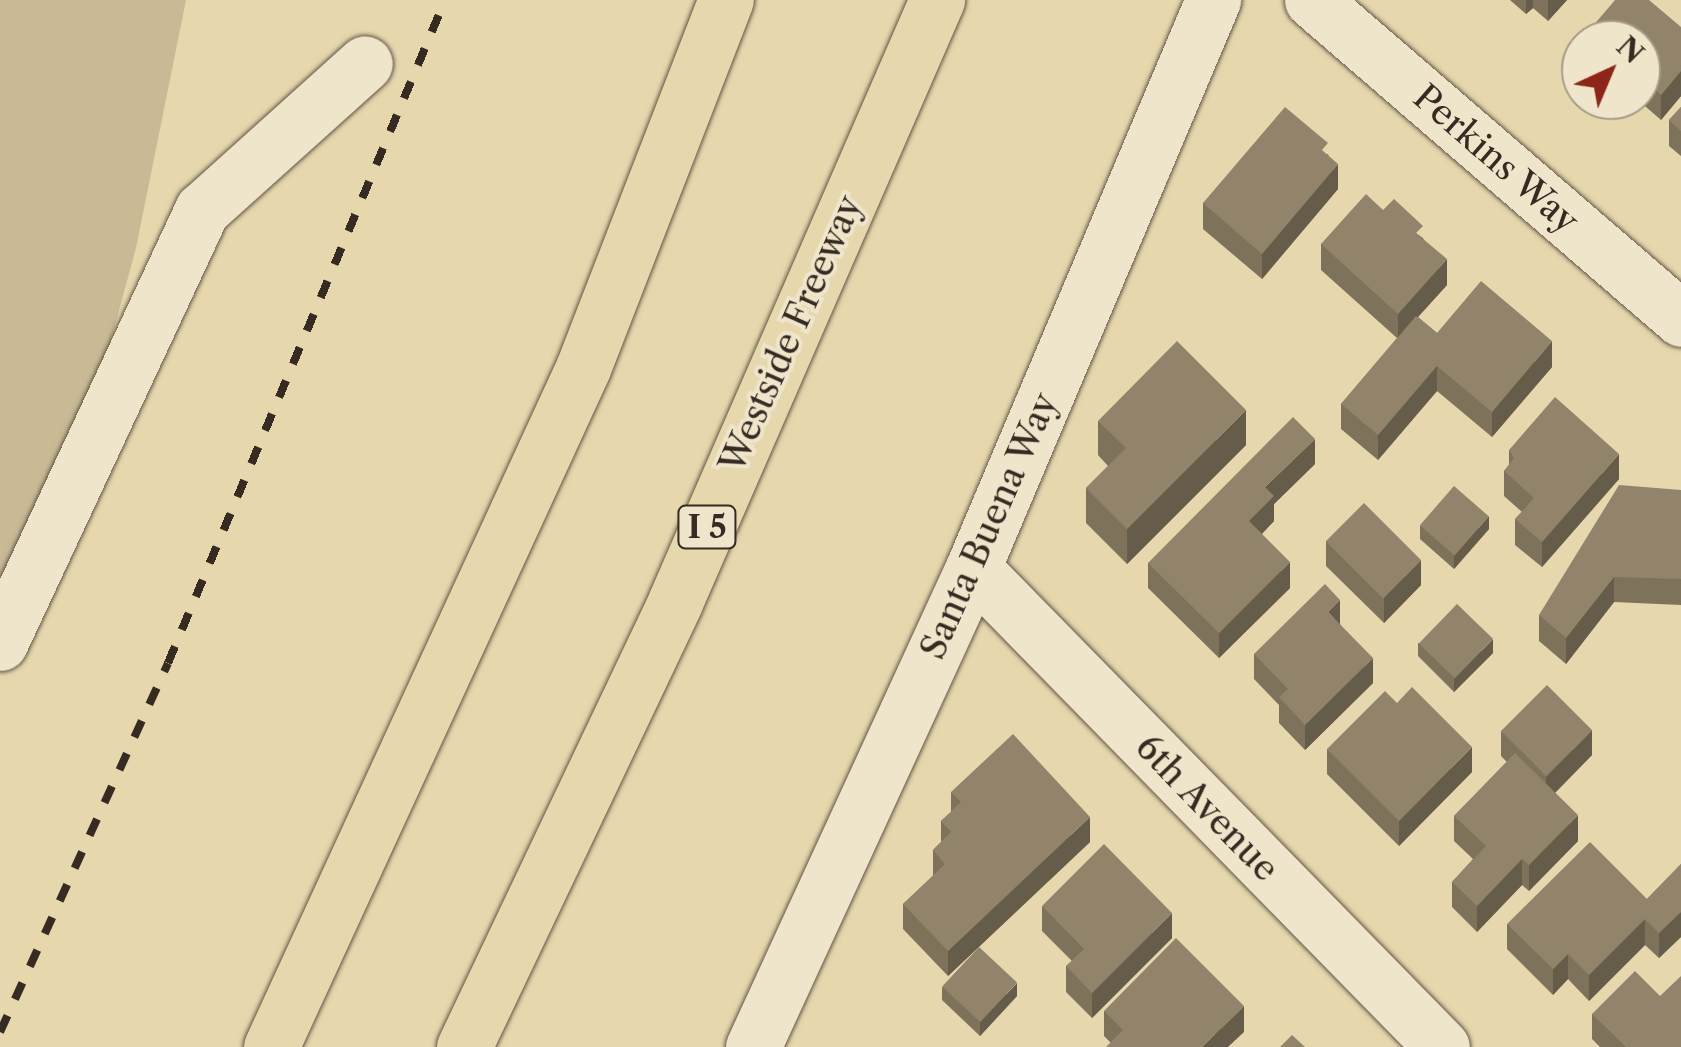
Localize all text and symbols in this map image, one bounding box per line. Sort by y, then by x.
north arrow [1561,20,1661,120]
text: N [1610,29,1651,71]
street label: Perkins Way [1404,76,1588,242]
street label: Westside Freeway [711,189,871,479]
street label: Santa Buena Way [911,385,1067,667]
road number: I 5 [677,500,737,554]
street label: 6th Avenue [1126,726,1288,890]

